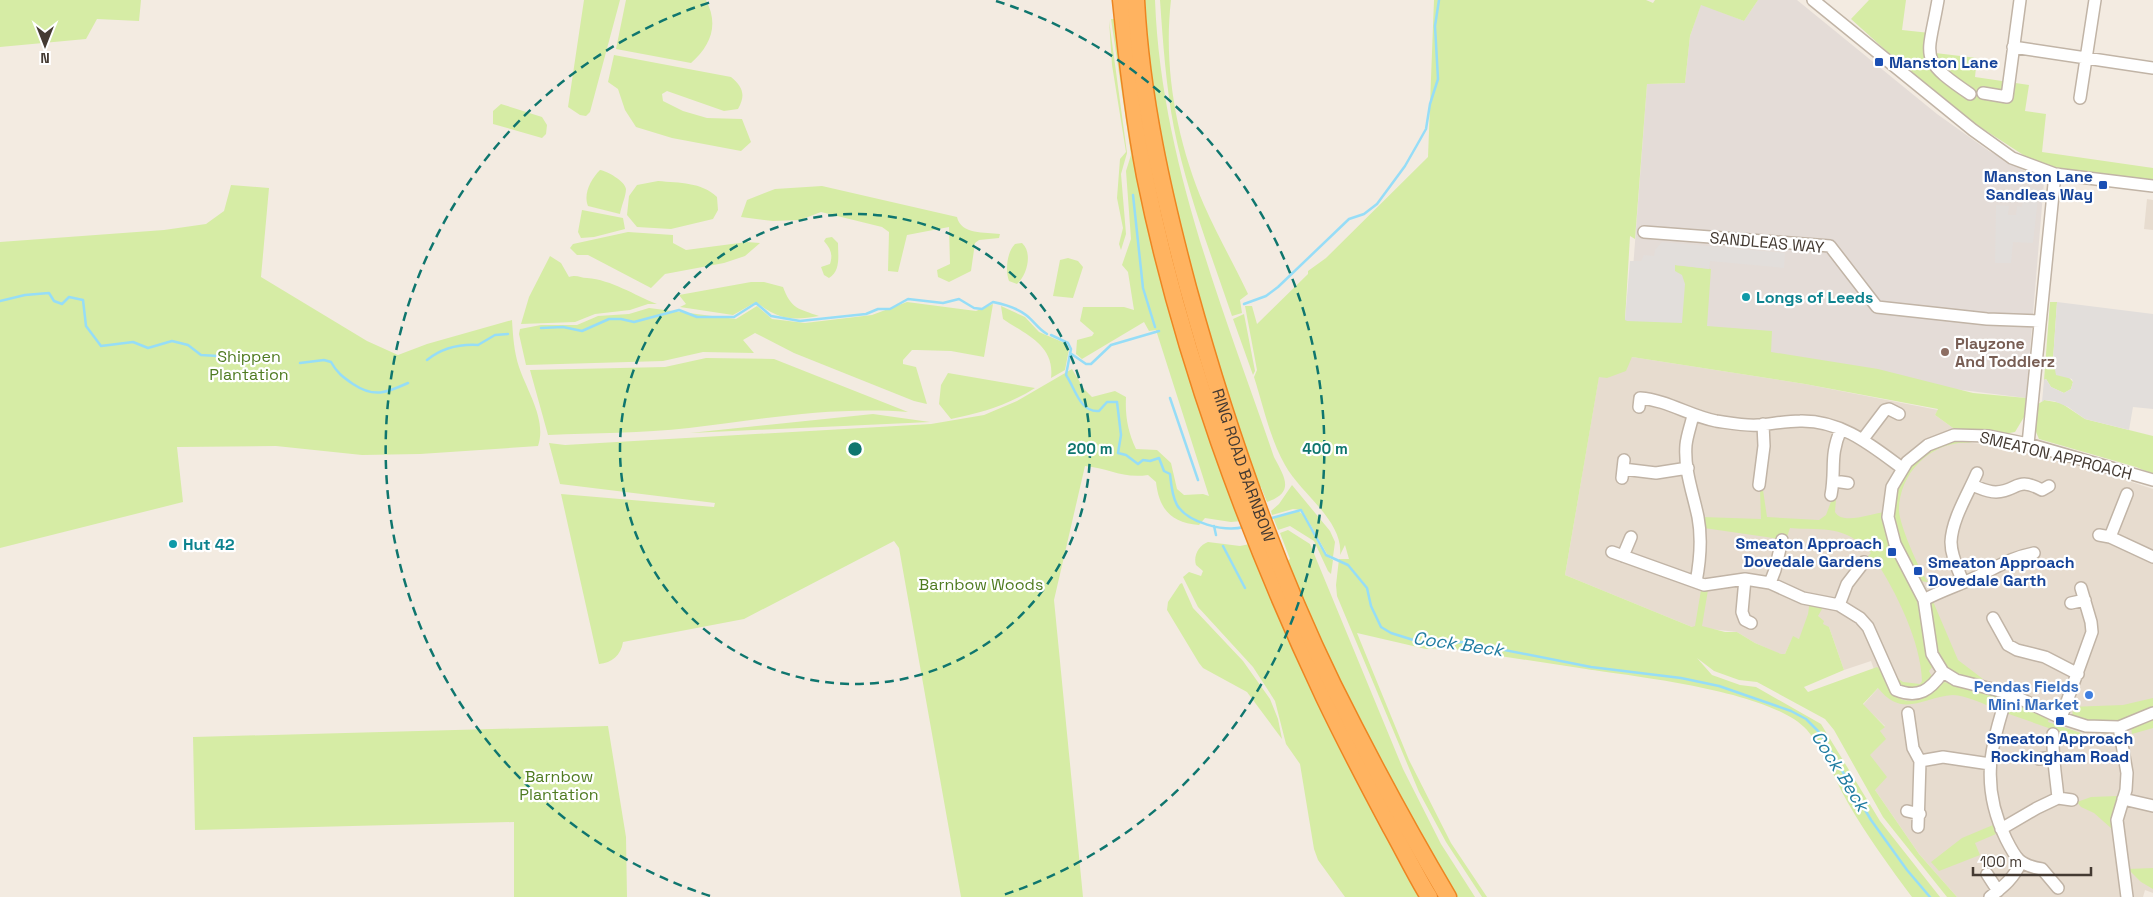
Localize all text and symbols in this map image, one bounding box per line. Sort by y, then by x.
north arrow [20,20,70,70]
text: N [40,49,50,67]
place label: Manston Lane [1889,52,1998,73]
marker: Manston Lane [1873,56,1885,68]
place label: Manston Lane Sandleas Way [1984,166,2093,205]
marker: Manston Lane Sandleas Way [2097,179,2109,191]
street label: SANDLEAS WAY [1709,227,1825,258]
place label: Longs of Leeds [1756,287,1873,308]
marker: Longs of Leeds [1740,291,1752,303]
place label: Playzone And Toddlerz [1955,333,2055,372]
park label: Shippen Plantation [209,346,289,385]
marker: Playzone And Toddlerz [1939,346,1951,358]
street label: RING ROAD BARNBOW [1207,386,1280,545]
street label: SMEATON APPROACH [1977,426,2134,485]
text: 200 m [1068,439,1112,458]
text: 400 m [1302,439,1348,458]
centre of rings [846,440,864,458]
place label: Smeaton Approach Dovedale Gardens [1735,533,1882,572]
place label: Hut 42 [183,534,234,555]
marker: Hut 42 [167,538,179,550]
marker: Smeaton Approach Dovedale Gardens [1886,546,1898,558]
place label: Smeaton Approach Dovedale Garth [1928,552,2075,591]
marker: Smeaton Approach Dovedale Garth [1912,565,1924,577]
park label: Barnbow Woods [919,574,1043,595]
water label: Cock Beck [1412,626,1507,662]
place label: Pendas Fields Mini Market [1974,676,2079,715]
marker: Pendas Fields Mini Market [2083,689,2095,701]
marker: Smeaton Approach Rockingham Road [2054,715,2066,727]
water label: Cock Beck [1807,726,1875,817]
place label: Smeaton Approach Rockingham Road [1987,728,2133,767]
park label: Barnbow Plantation [519,766,599,805]
scale bar [1973,844,2090,876]
text: 100 m [1980,852,2022,871]

